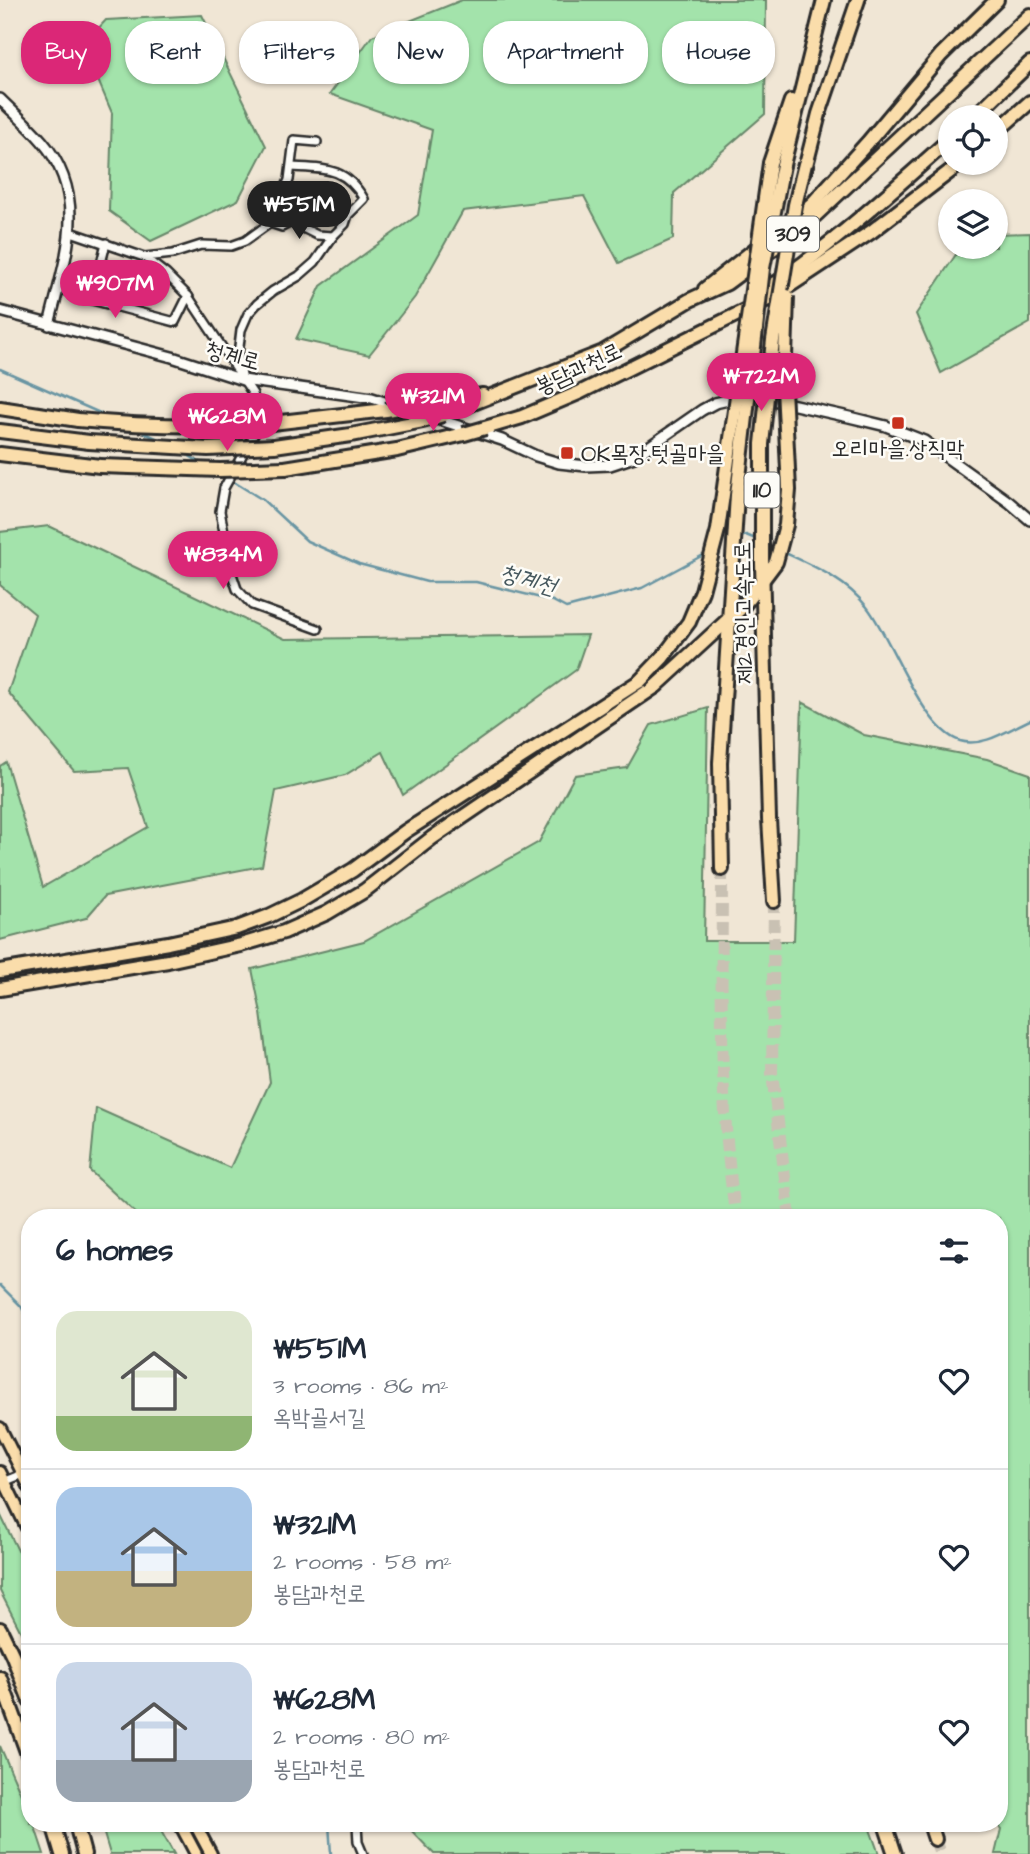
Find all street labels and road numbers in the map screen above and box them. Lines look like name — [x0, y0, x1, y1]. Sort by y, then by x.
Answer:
road number: 309 — [767, 216, 819, 252]
street label: 청계로 — [202, 333, 264, 379]
street label: 봉담과천로 — [530, 335, 627, 403]
road number: 110 — [744, 472, 780, 508]
street label: 제2경인고속도로 — [727, 541, 761, 685]

